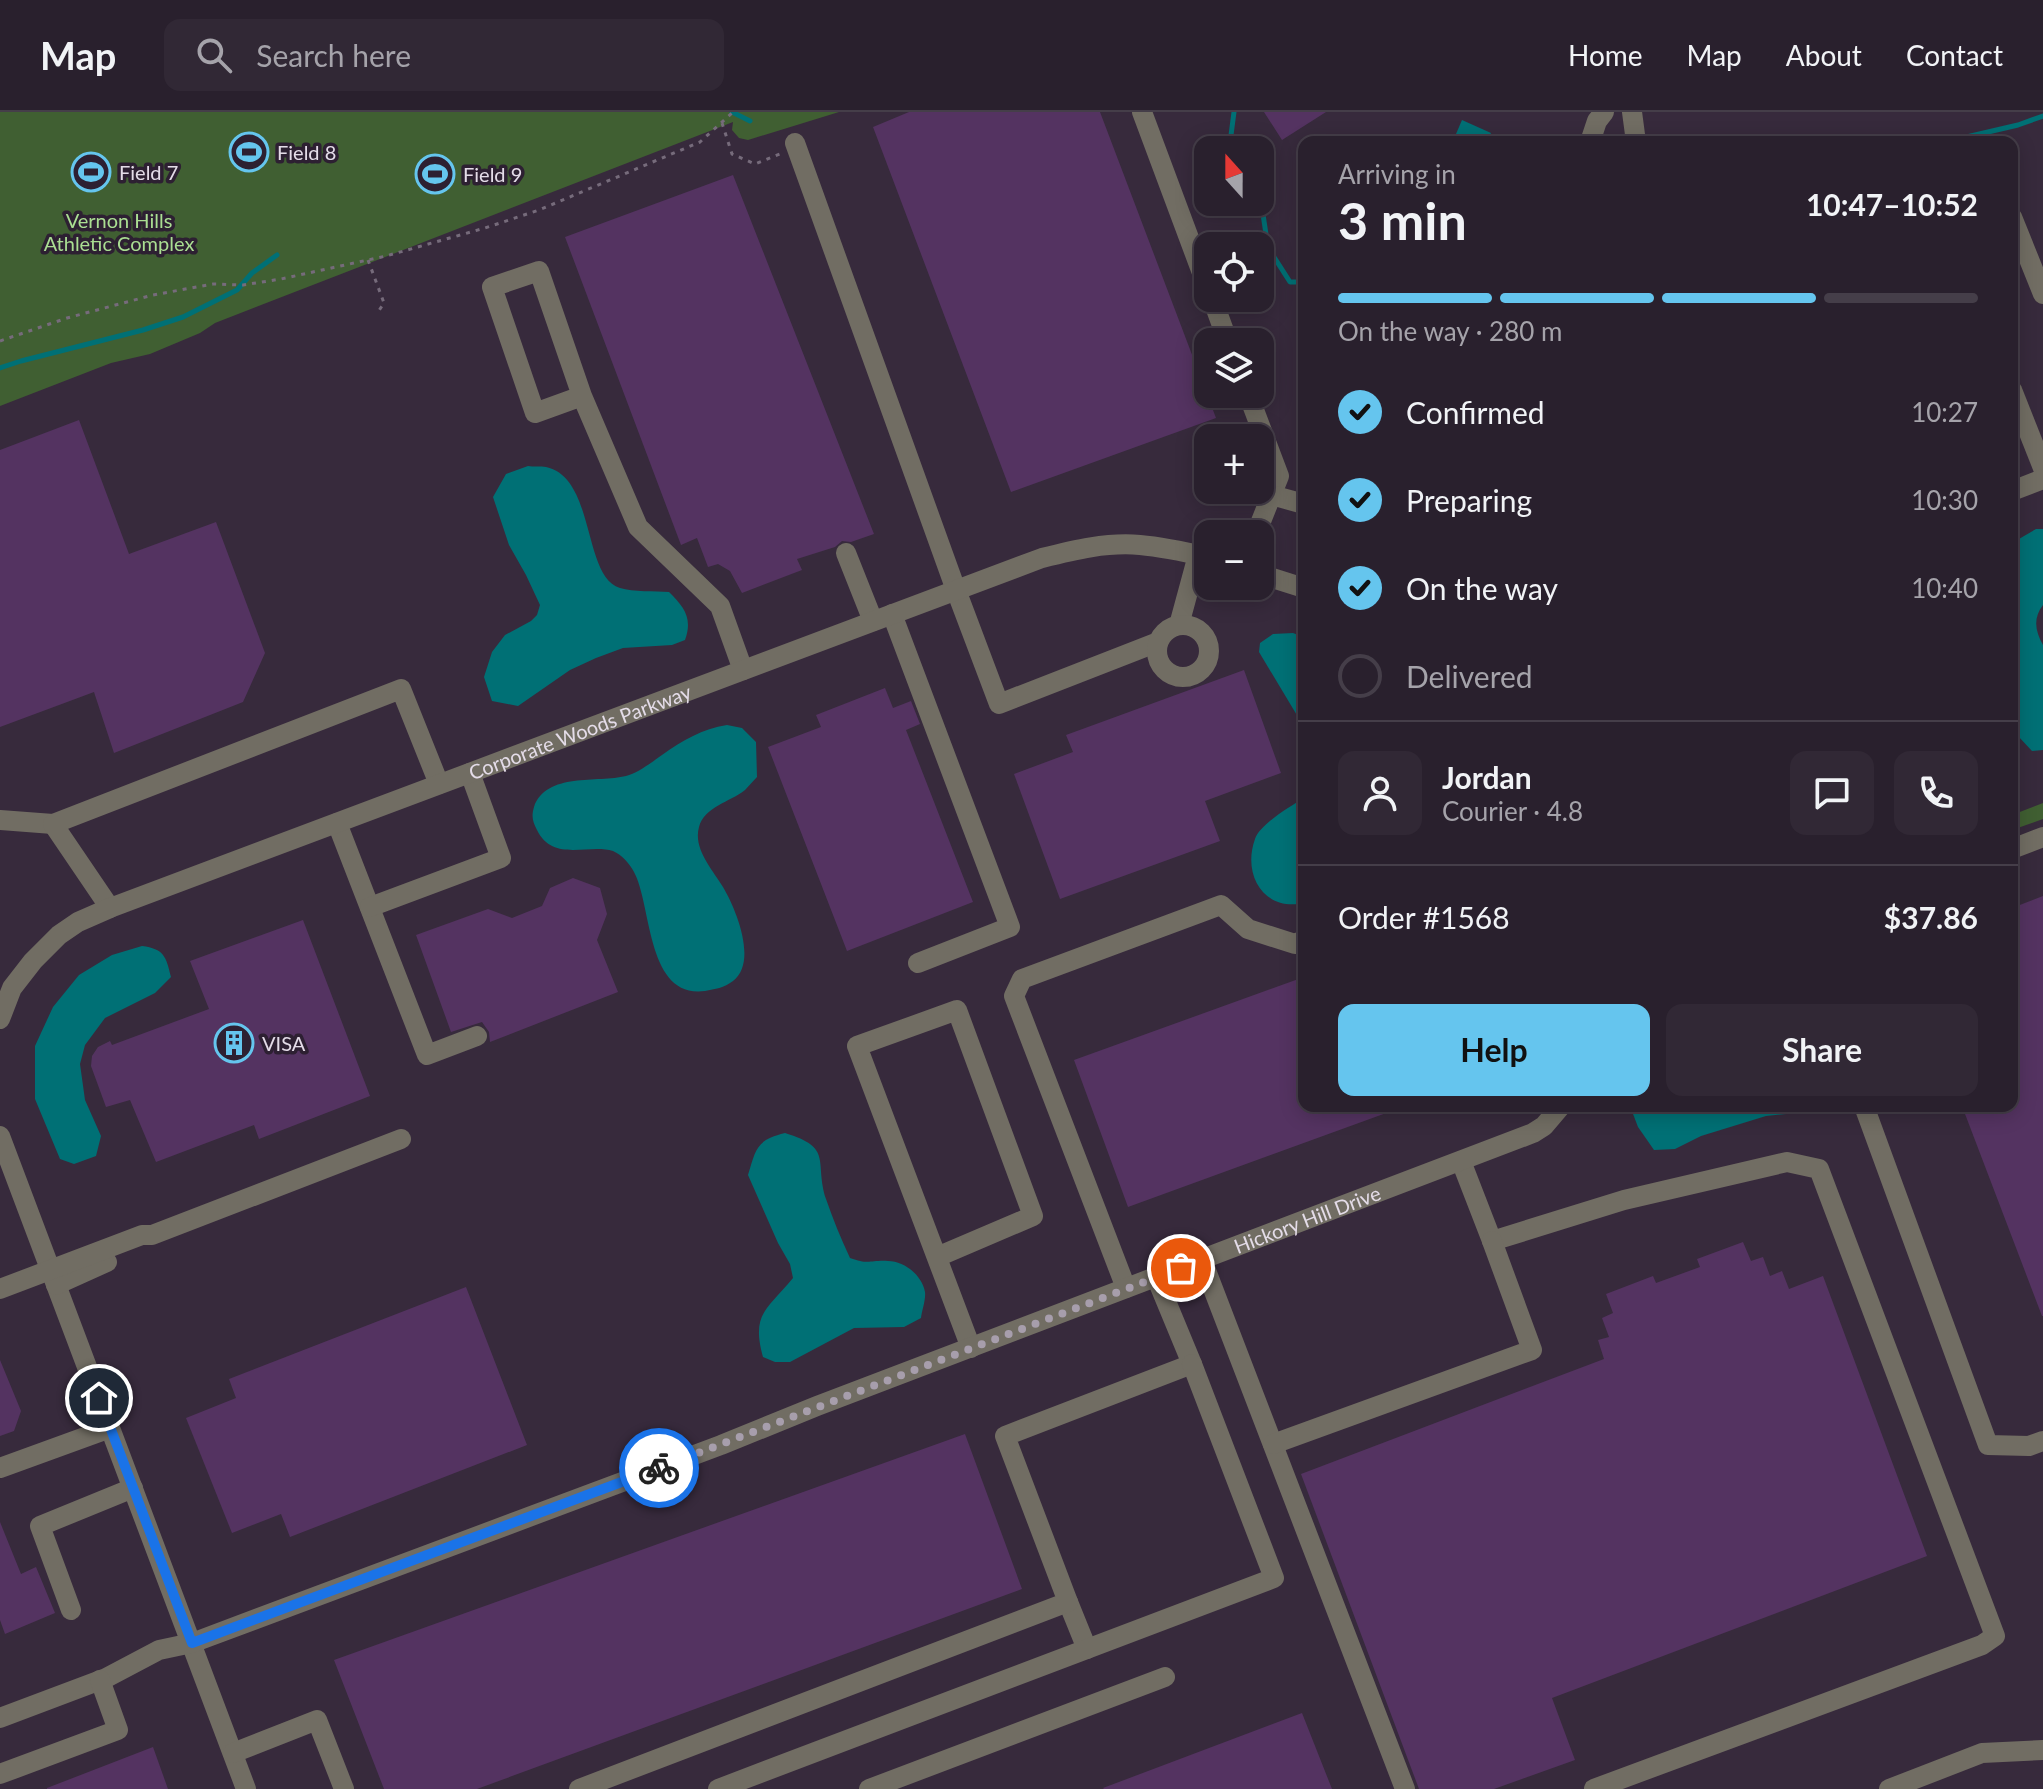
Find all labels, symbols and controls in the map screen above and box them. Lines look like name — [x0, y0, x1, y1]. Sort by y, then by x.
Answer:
search box — [164, 19, 724, 91]
text: Map — [40, 32, 116, 78]
icon: search — [192, 33, 236, 77]
text: Search here — [256, 37, 411, 73]
text: Home — [1568, 38, 1643, 72]
text: Map — [1687, 38, 1742, 72]
text: About — [1786, 38, 1862, 72]
text: Contact — [1906, 38, 2003, 72]
sports icon: Field 8 — [228, 131, 270, 173]
north arrow — [1194, 136, 1274, 216]
map controls — [1194, 136, 1274, 600]
place label: Field 8 — [277, 140, 336, 164]
sports icon: Field 7 — [70, 151, 112, 193]
sports icon: Field 9 — [414, 153, 456, 195]
text: Arriving in — [1338, 158, 1456, 190]
place label: Field 7 — [119, 160, 178, 184]
place label: Field 9 — [463, 162, 522, 186]
text: 10:47–10:52 — [1806, 186, 1978, 222]
text: 3 min — [1338, 189, 1467, 251]
park label: Vernon Hills Athletic Complex — [44, 208, 194, 255]
button: locate — [1194, 232, 1274, 312]
text: On the way · 280 m — [1338, 315, 1562, 347]
button: layers — [1194, 328, 1274, 408]
icon: check — [1338, 390, 1382, 434]
text: Confirmed — [1406, 394, 1545, 430]
text: 10:27 — [1911, 396, 1978, 428]
button: + — [1194, 424, 1274, 504]
icon: check — [1338, 478, 1382, 522]
text: Preparing — [1406, 482, 1532, 518]
text: 10:30 — [1911, 484, 1978, 516]
button: − — [1194, 520, 1274, 600]
icon: check — [1338, 566, 1382, 610]
text: On the way — [1406, 570, 1558, 606]
text: 10:40 — [1911, 572, 1978, 604]
text: Delivered — [1406, 658, 1533, 694]
street label: Corporate Woods Parkway — [465, 679, 695, 784]
button: person — [1338, 751, 1422, 835]
button: chat — [1790, 751, 1874, 835]
button: phone — [1894, 751, 1978, 835]
text: Jordan — [1442, 759, 1532, 795]
text: Courier · 4.8 — [1442, 795, 1583, 827]
text: Order #1568 — [1338, 899, 1510, 935]
text: $37.86 — [1884, 899, 1978, 935]
button: Help — [1338, 1004, 1650, 1096]
button: Share — [1666, 1004, 1978, 1096]
building icon: VISA — [213, 1022, 255, 1064]
place label: VISA — [262, 1031, 306, 1055]
street label: Hickory Hill Drive — [1231, 1180, 1384, 1258]
pin — [1147, 1234, 1215, 1302]
icon: bag — [1159, 1246, 1203, 1290]
pin — [65, 1364, 133, 1432]
icon: home — [77, 1376, 121, 1420]
courier — [619, 1428, 699, 1508]
icon: bike — [637, 1446, 681, 1490]

